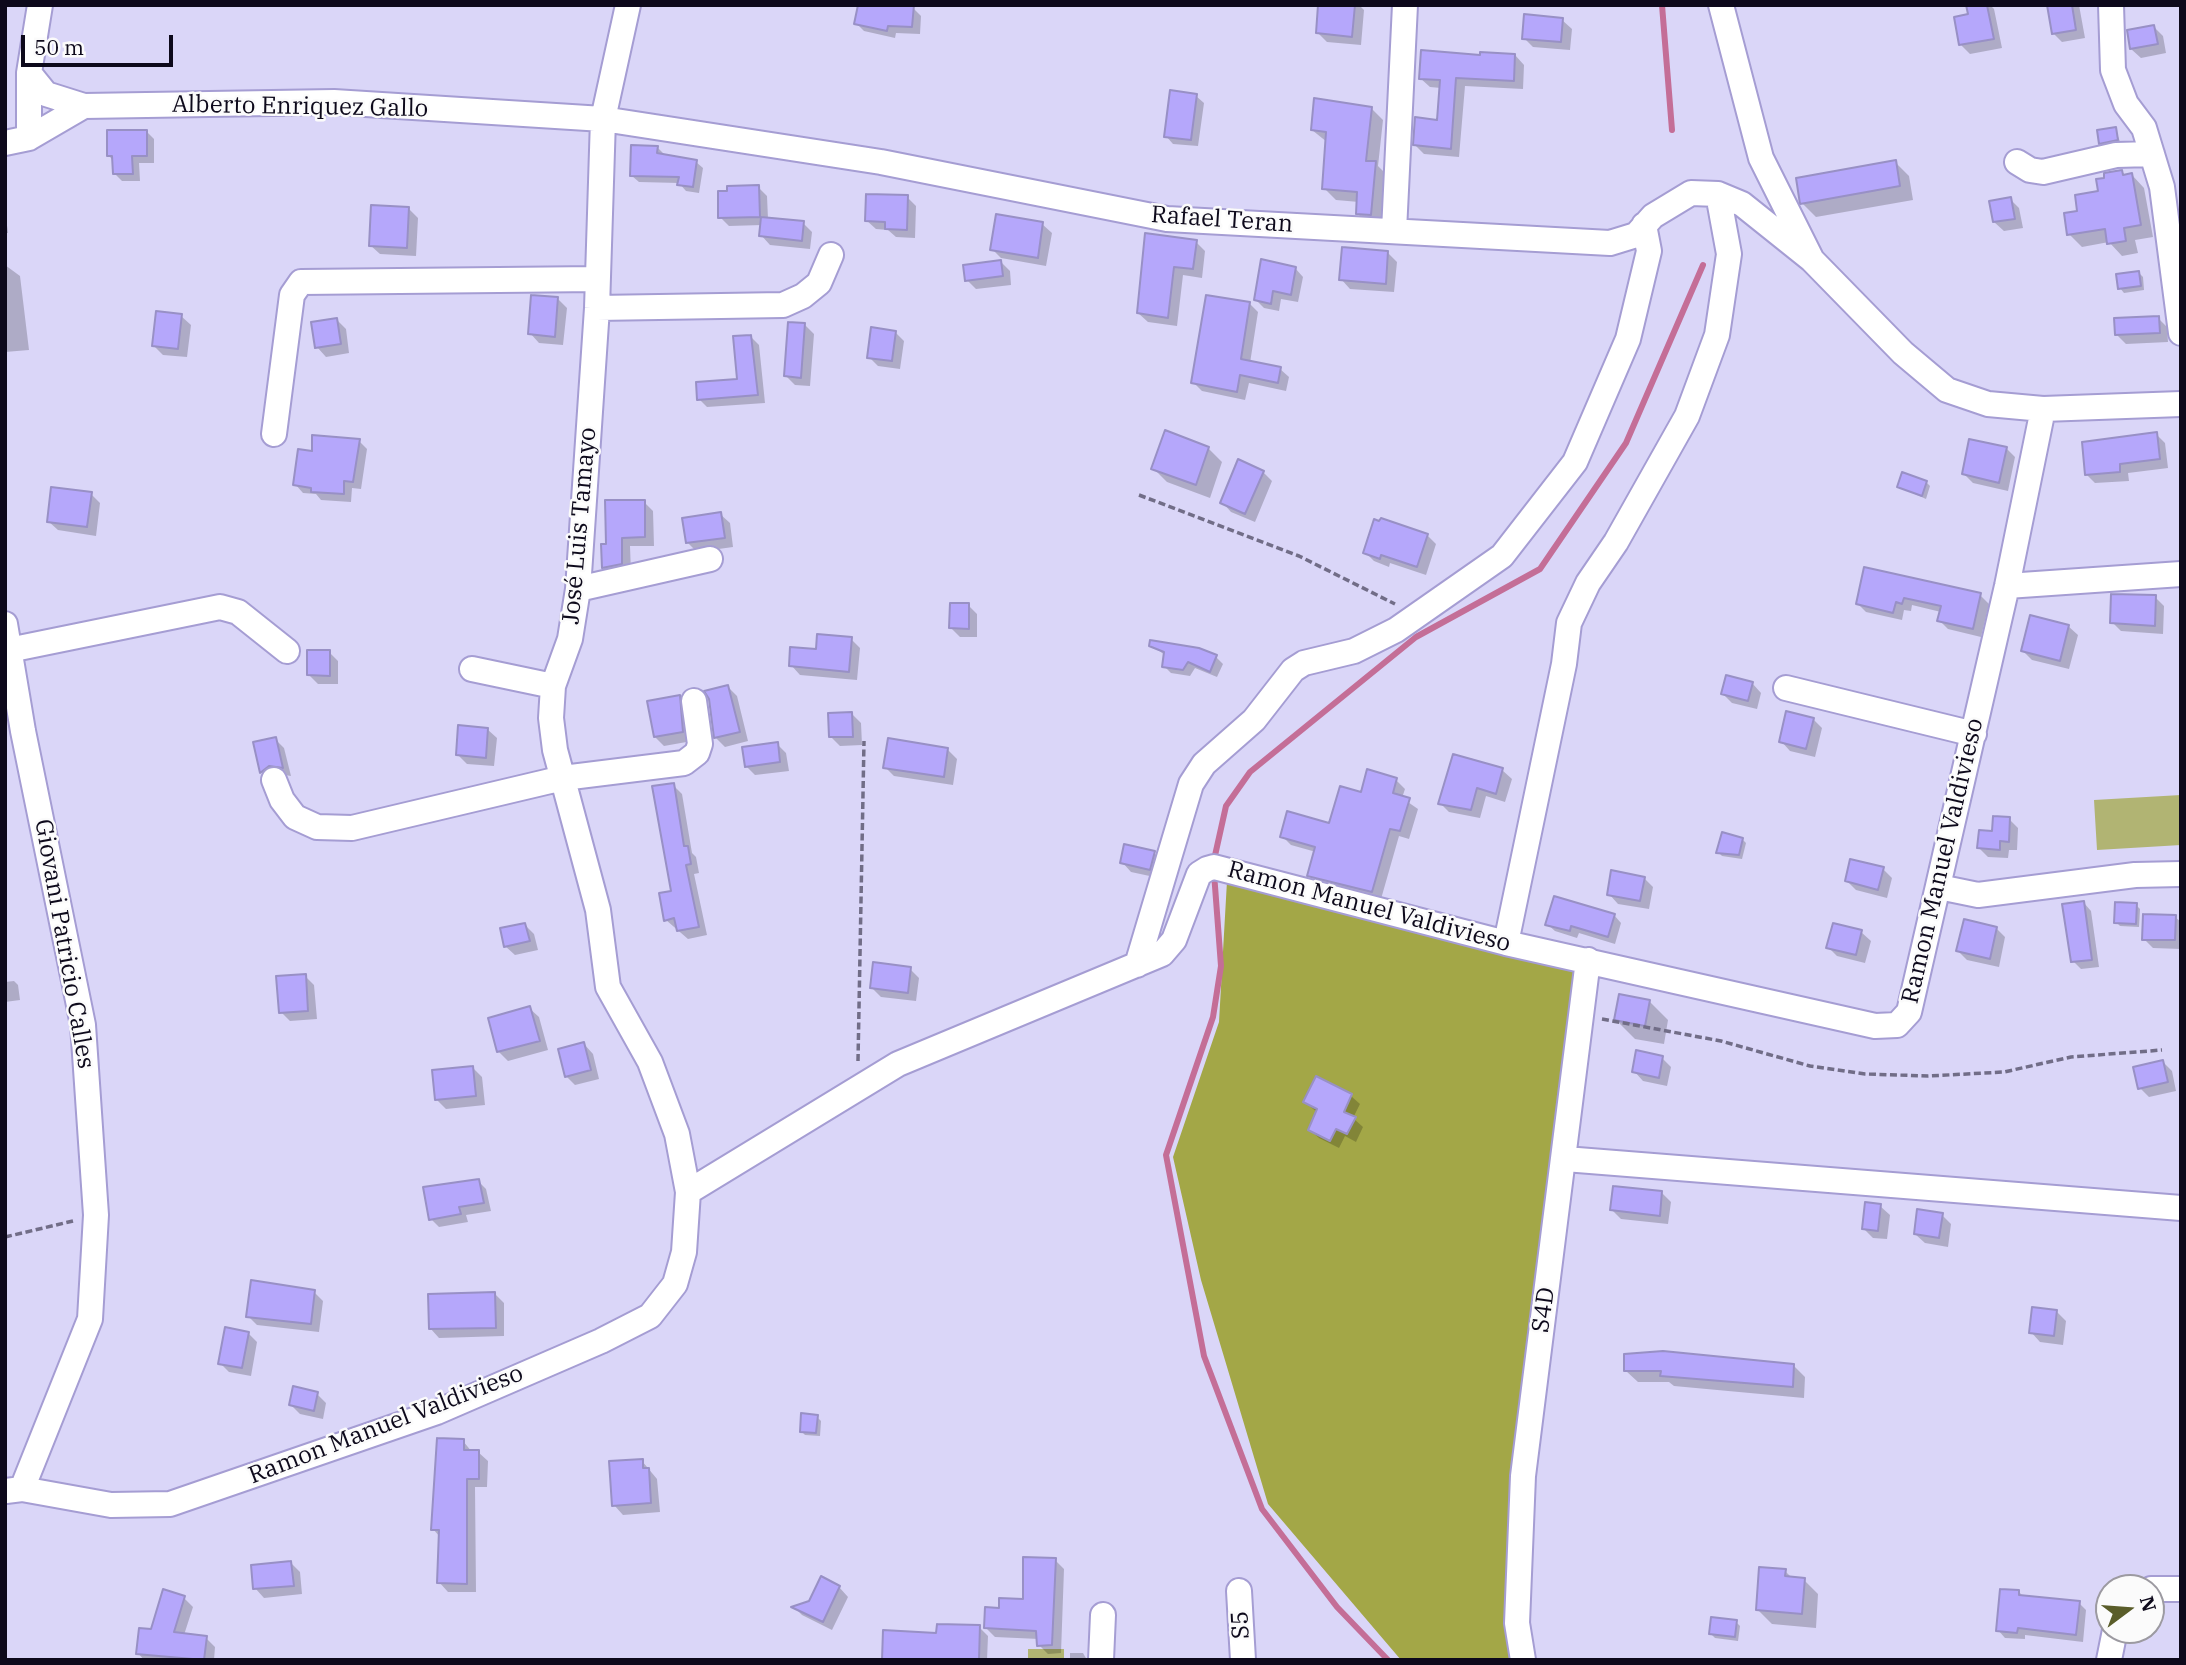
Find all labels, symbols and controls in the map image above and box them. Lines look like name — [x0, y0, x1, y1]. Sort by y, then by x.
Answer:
scale bar — [24, 21, 177, 65]
text: 50 m — [34, 33, 84, 61]
street label: Alberto Enriquez Gallo — [172, 90, 428, 124]
street label: Rafael Teran — [1150, 201, 1294, 239]
street label: José Luis Tamayo — [557, 426, 603, 626]
street label: Ramon Manuel Valdivieso — [1896, 716, 1990, 1006]
street label: Giovani Patricio Calles — [28, 817, 100, 1071]
street label: Ramon Manuel Valdivieso — [1224, 855, 1514, 959]
street label: S4D — [1527, 1285, 1561, 1335]
street label: Ramon Manuel Valdivieso — [245, 1359, 527, 1491]
north arrow — [2095, 1574, 2165, 1644]
text: N — [2135, 1593, 2162, 1614]
street label: S5 — [1226, 1610, 1256, 1640]

